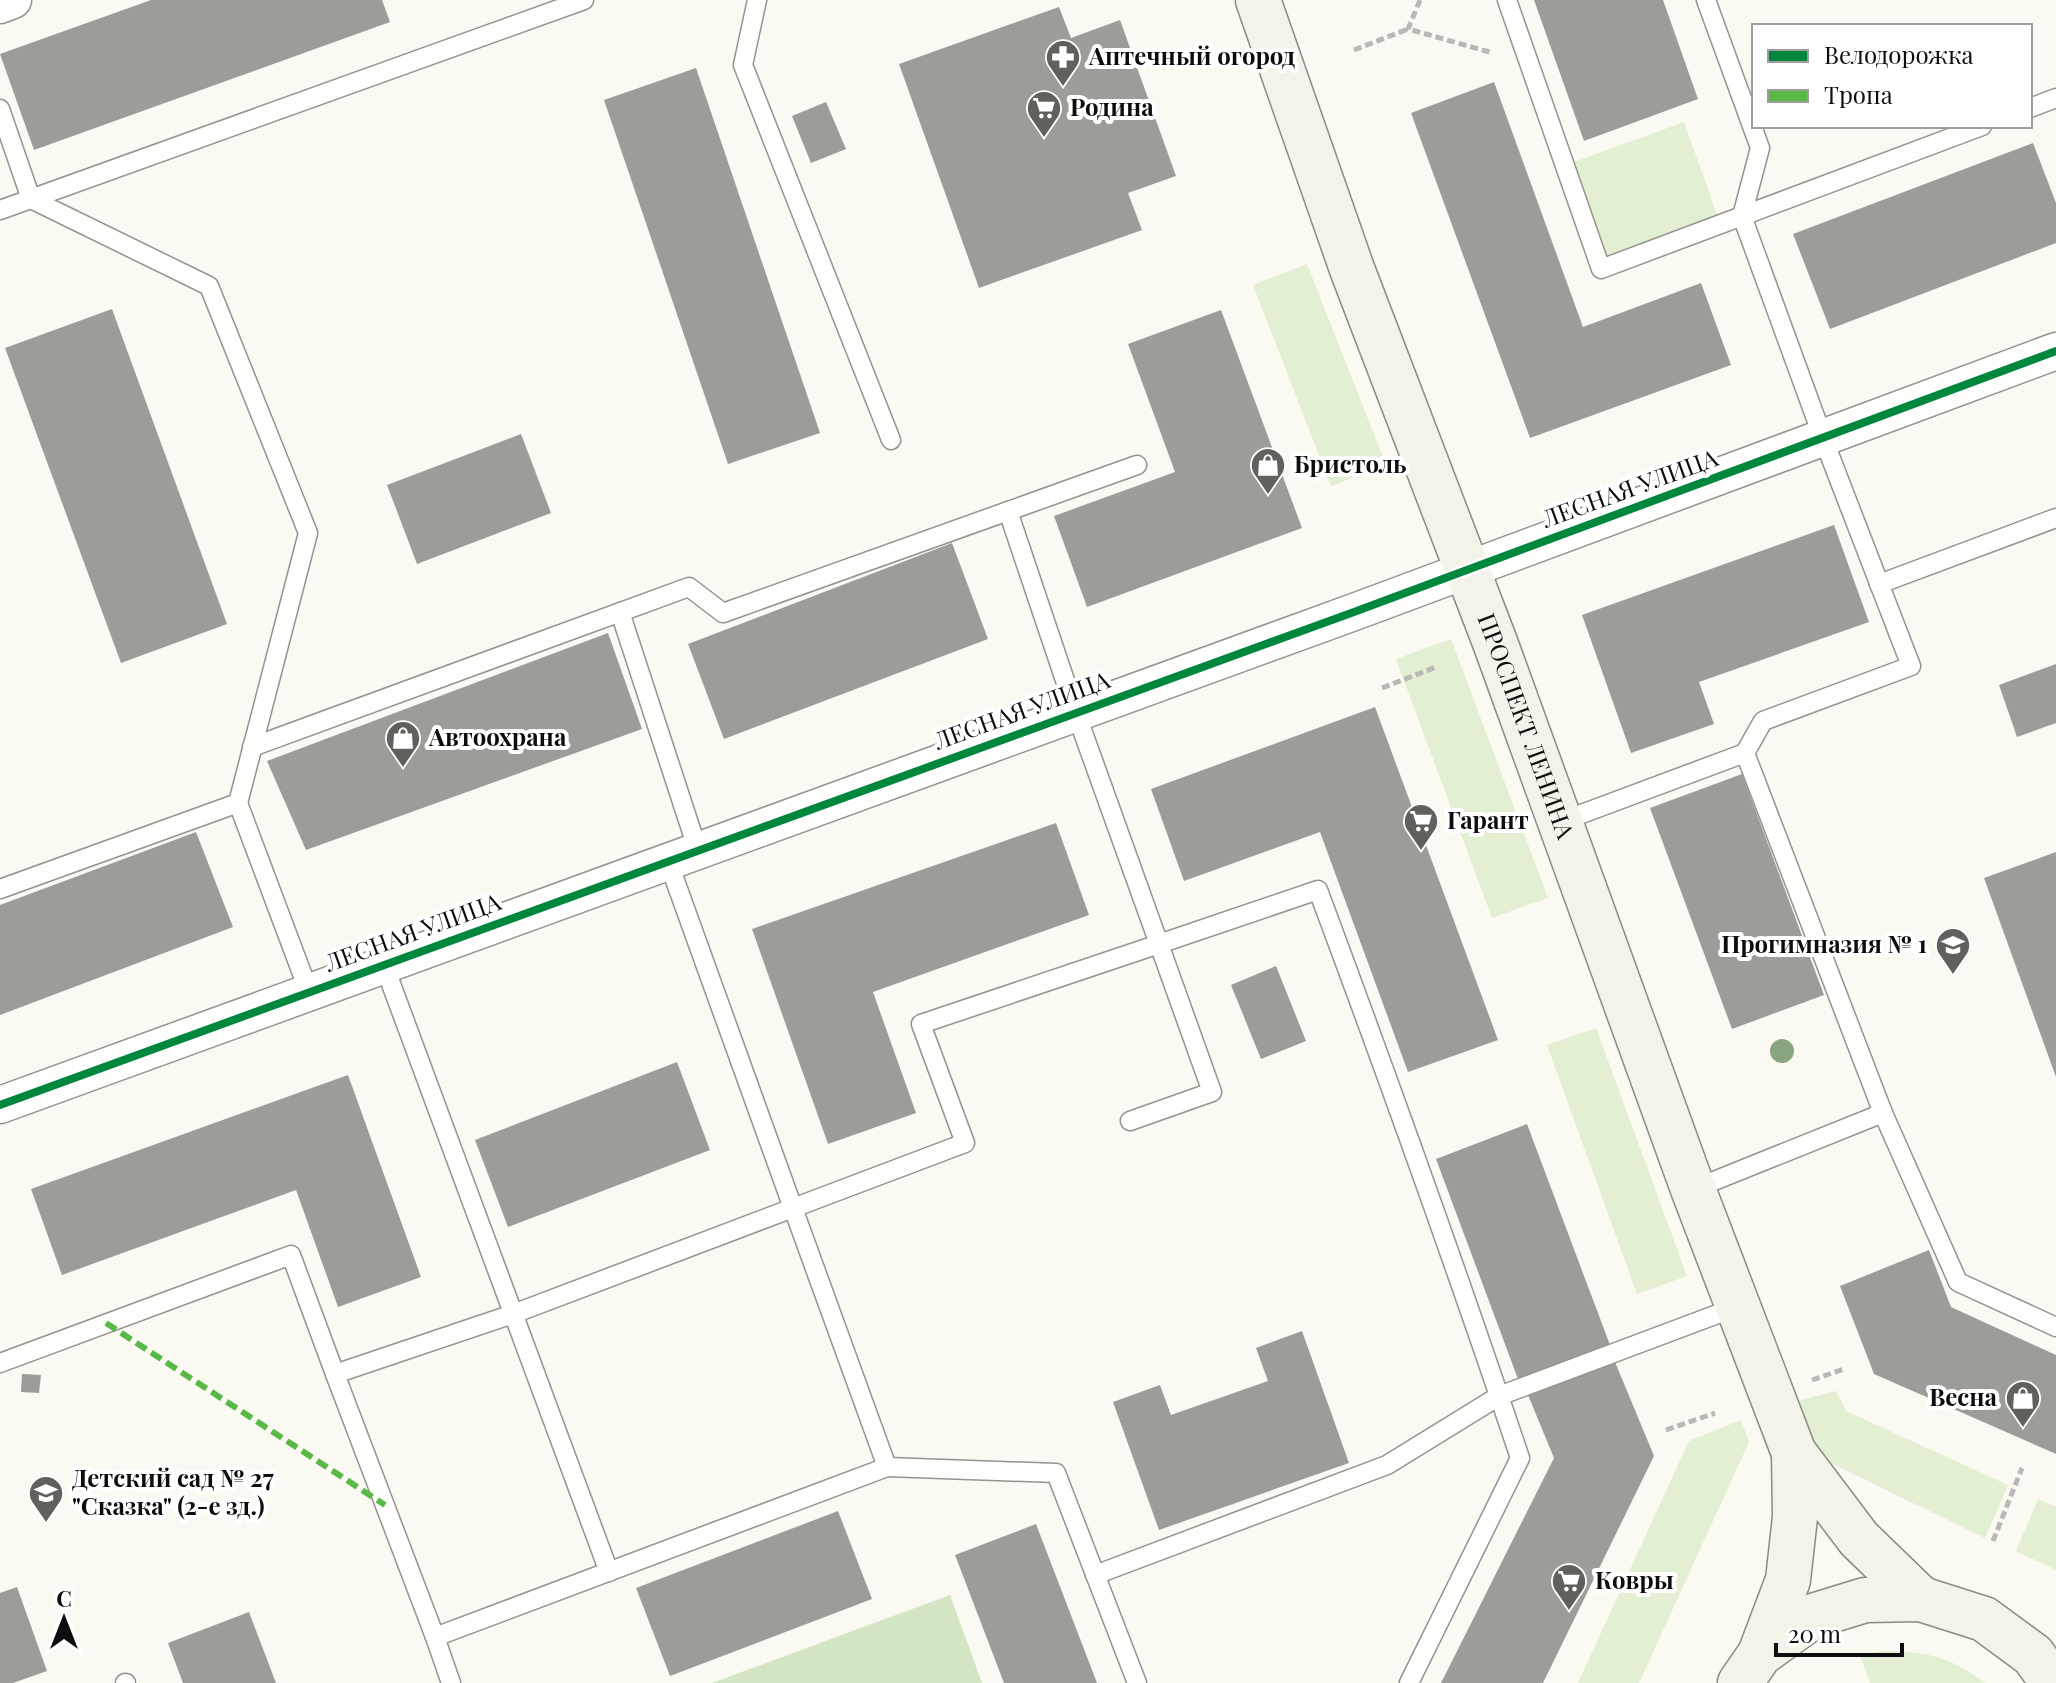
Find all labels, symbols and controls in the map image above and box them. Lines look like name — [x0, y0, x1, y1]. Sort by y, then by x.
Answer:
legend — [1752, 24, 2032, 128]
pharmacy icon: Аптечный огород — [1044, 38, 1082, 88]
text: Велодорожка — [1824, 38, 1974, 70]
place label: Аптечный огород — [1088, 39, 1295, 71]
text: Тропа — [1824, 78, 1893, 110]
supermarket icon: Родина — [1025, 89, 1063, 139]
place label: Родина — [1070, 90, 1154, 122]
street label: ЛЕСНАЯ УЛИЦА — [1536, 440, 1723, 534]
shop icon: Бристоль — [1249, 446, 1287, 496]
place label: Бристоль — [1294, 447, 1406, 479]
street label: ПРОСПЕКТ ЛЕНИНА — [1471, 608, 1583, 844]
street label: ЛЕСНАЯ УЛИЦА — [928, 662, 1115, 756]
shop icon: Автоохрана — [384, 719, 422, 769]
place label: Автоохрана — [428, 720, 567, 752]
supermarket icon: Гарант — [1402, 802, 1440, 852]
place label: Гарант — [1447, 803, 1529, 835]
street label: ЛЕСНАЯ УЛИЦА — [319, 884, 506, 978]
school or university icon: Прогимназия № 1 — [1934, 926, 1972, 976]
place label: Прогимназия № 1 — [1721, 927, 1927, 959]
shop icon: Весна — [2004, 1379, 2042, 1429]
place label: Весна — [1929, 1380, 1998, 1412]
place label: Детский сад № 27 "Сказка" (2-е зд.) — [72, 1461, 274, 1521]
school or university icon: Детский сад № 27 "Сказка" (2-е зд.) — [27, 1474, 65, 1524]
supermarket icon: Ковры — [1550, 1562, 1588, 1612]
place label: Ковры — [1595, 1563, 1674, 1595]
north arrow — [24, 1579, 104, 1659]
text: С — [56, 1583, 72, 1613]
scale bar — [1776, 1607, 1902, 1657]
text: 20 m — [1788, 1617, 1841, 1649]

